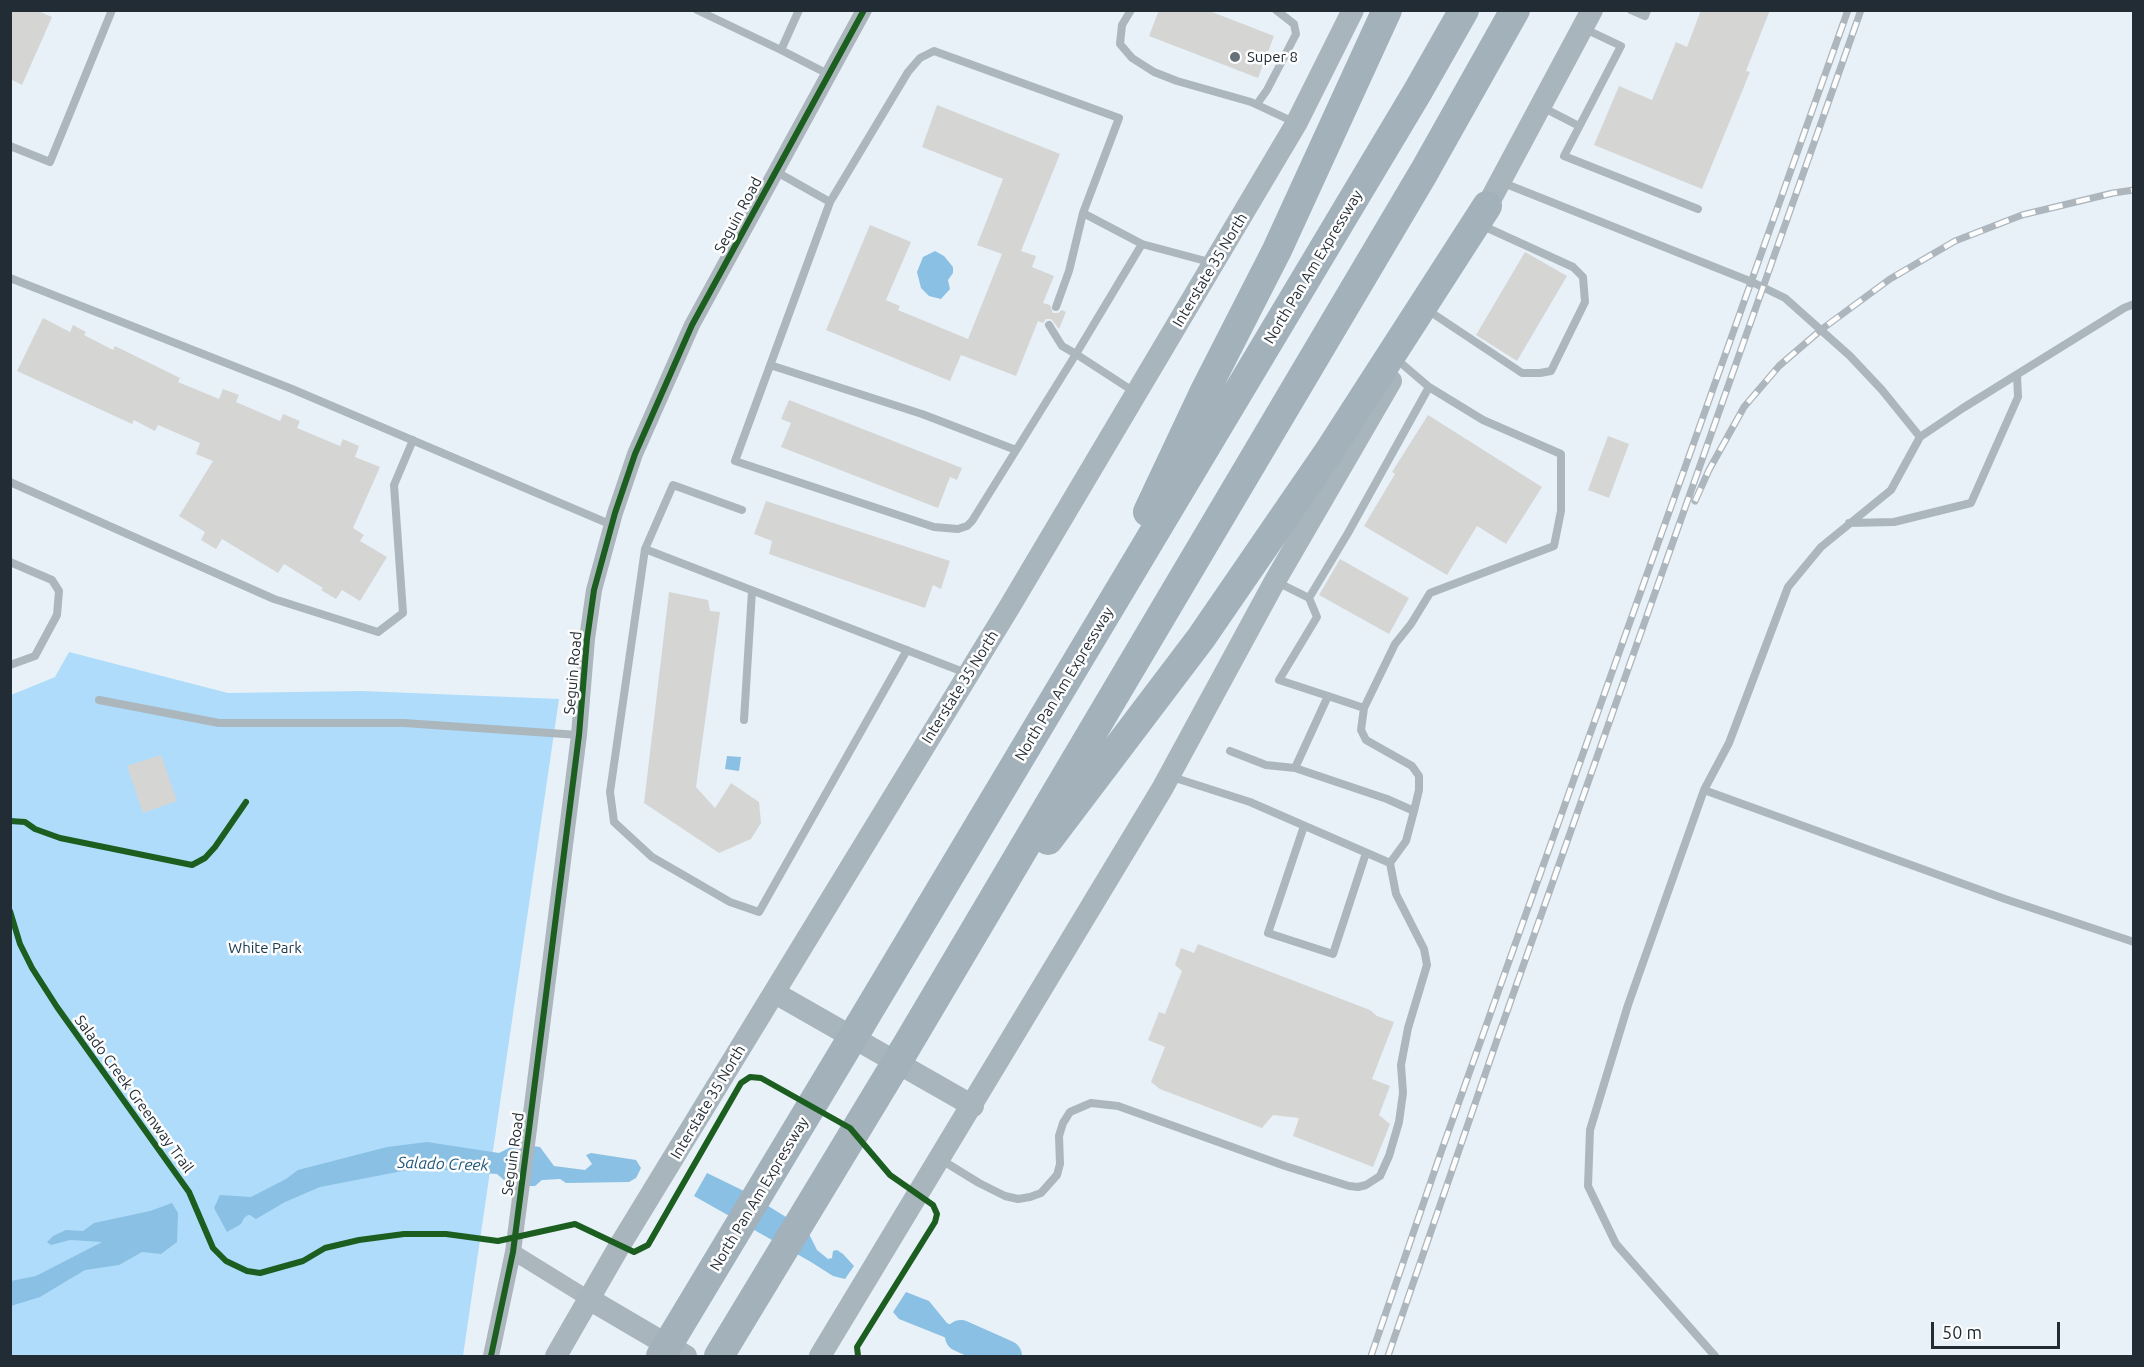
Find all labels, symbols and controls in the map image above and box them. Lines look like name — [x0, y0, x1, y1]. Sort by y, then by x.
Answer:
place label: Super 8 — [1247, 48, 1298, 66]
marker: Super 8 — [1228, 50, 1242, 64]
street label: Seguin Road — [710, 174, 766, 256]
street label: North Pan Am Expressway — [1260, 187, 1366, 347]
street label: Interstate 35 North — [1169, 210, 1251, 330]
street label: North Pan Am Expressway — [1011, 604, 1117, 764]
street label: Interstate 35 North — [918, 627, 1002, 747]
street label: Seguin Road — [560, 631, 586, 715]
park label: White Park — [228, 939, 302, 957]
street label: Salado Creek Greenway Trail — [71, 1012, 197, 1176]
street label: Interstate 35 North — [667, 1042, 749, 1162]
street label: Seguin Road — [498, 1111, 528, 1197]
street label: North Pan Am Expressway — [706, 1114, 812, 1274]
water label: Salado Creek — [397, 1153, 489, 1175]
scale bar — [1934, 1310, 2063, 1348]
text: 50 m — [1942, 1322, 1982, 1342]

